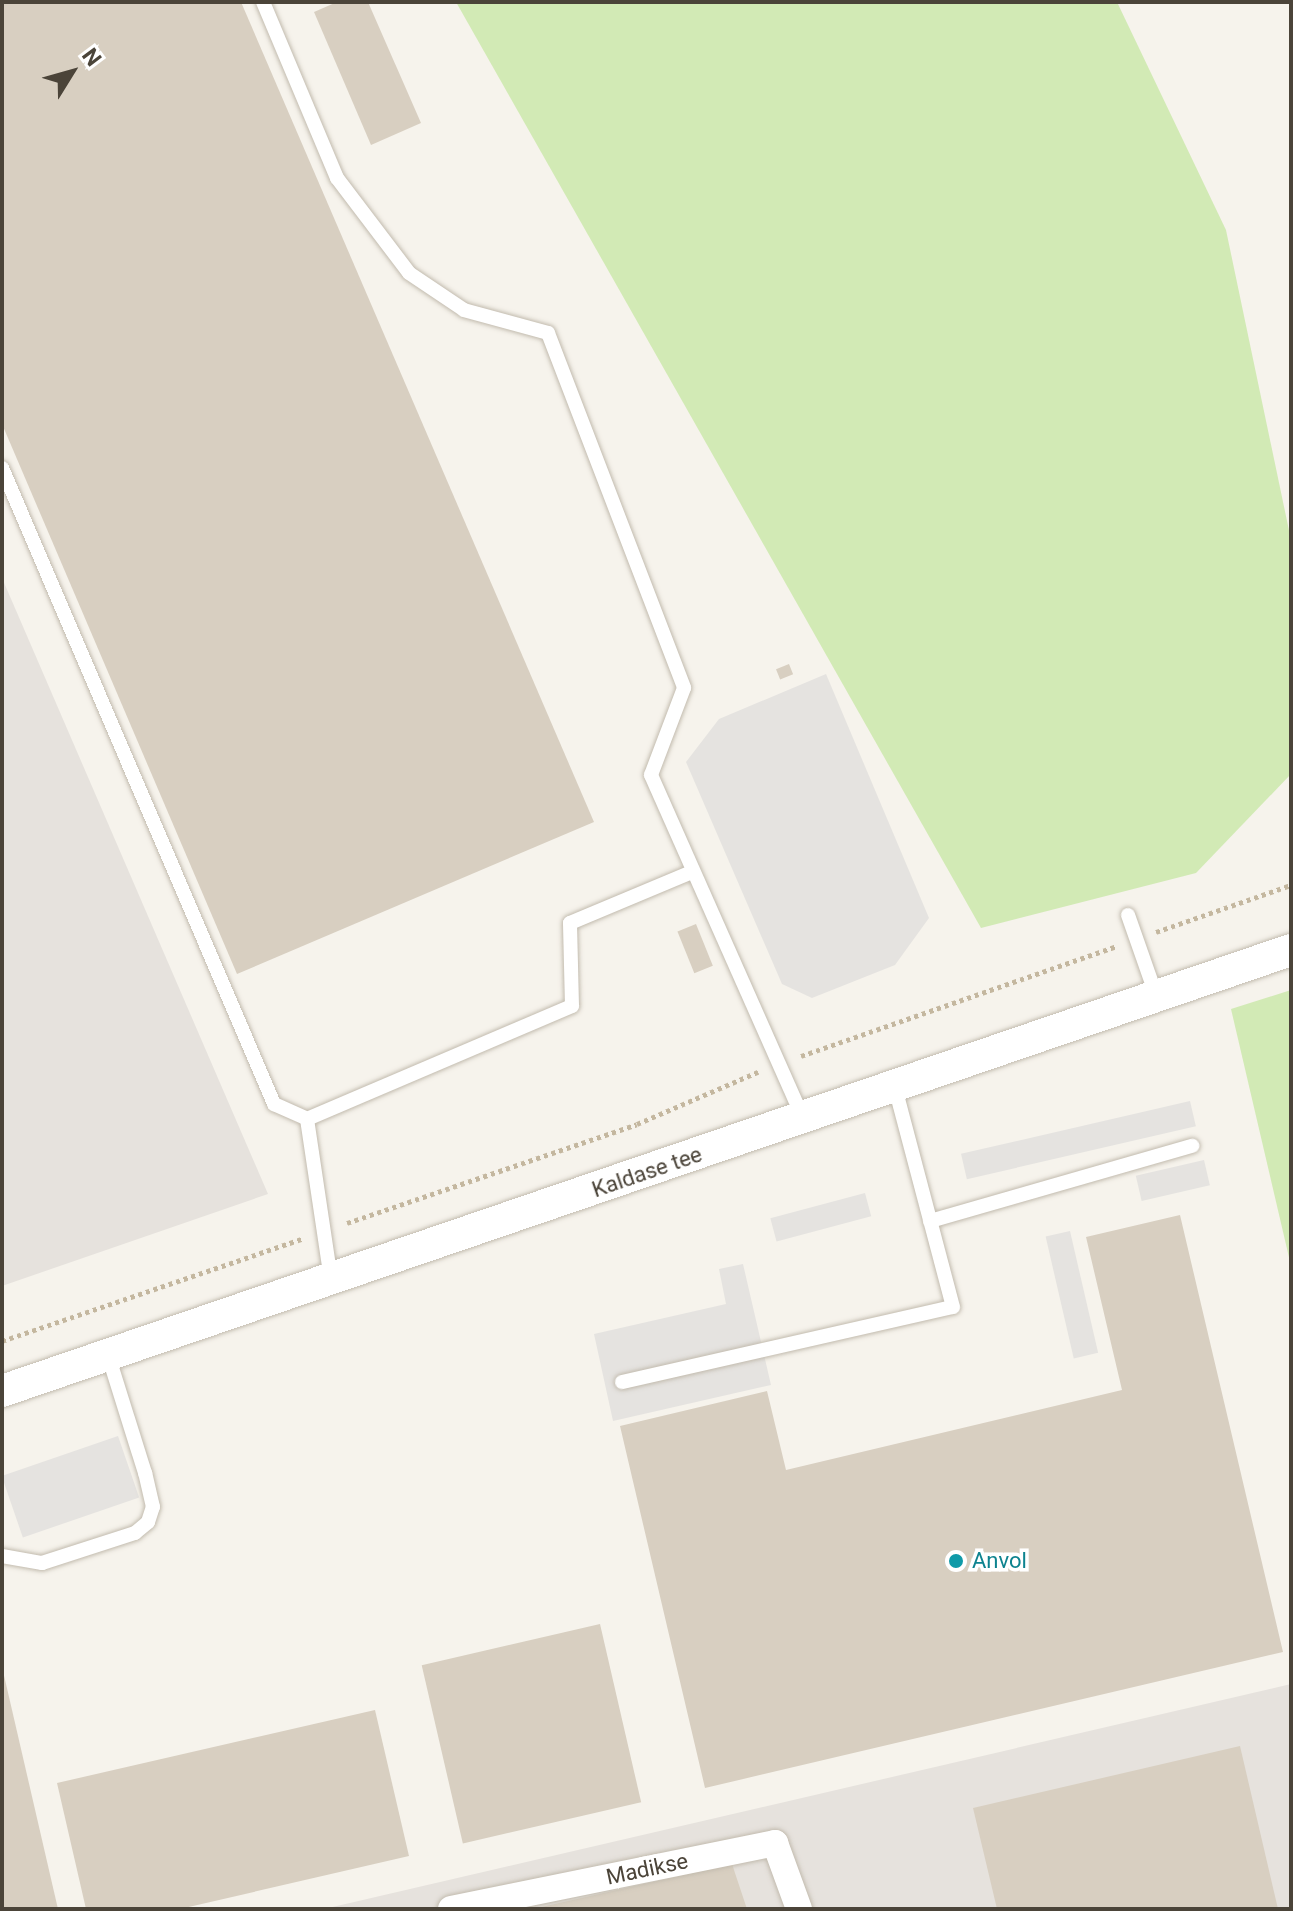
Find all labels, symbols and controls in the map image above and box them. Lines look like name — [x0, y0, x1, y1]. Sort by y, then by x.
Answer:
north arrow — [32, 32, 112, 112]
text: N — [77, 44, 106, 71]
street label: Kaldase tee — [589, 1141, 705, 1203]
place label: Anvol — [972, 1548, 1027, 1574]
marker: Anvol — [947, 1552, 965, 1570]
street label: Madikse — [604, 1847, 690, 1891]

